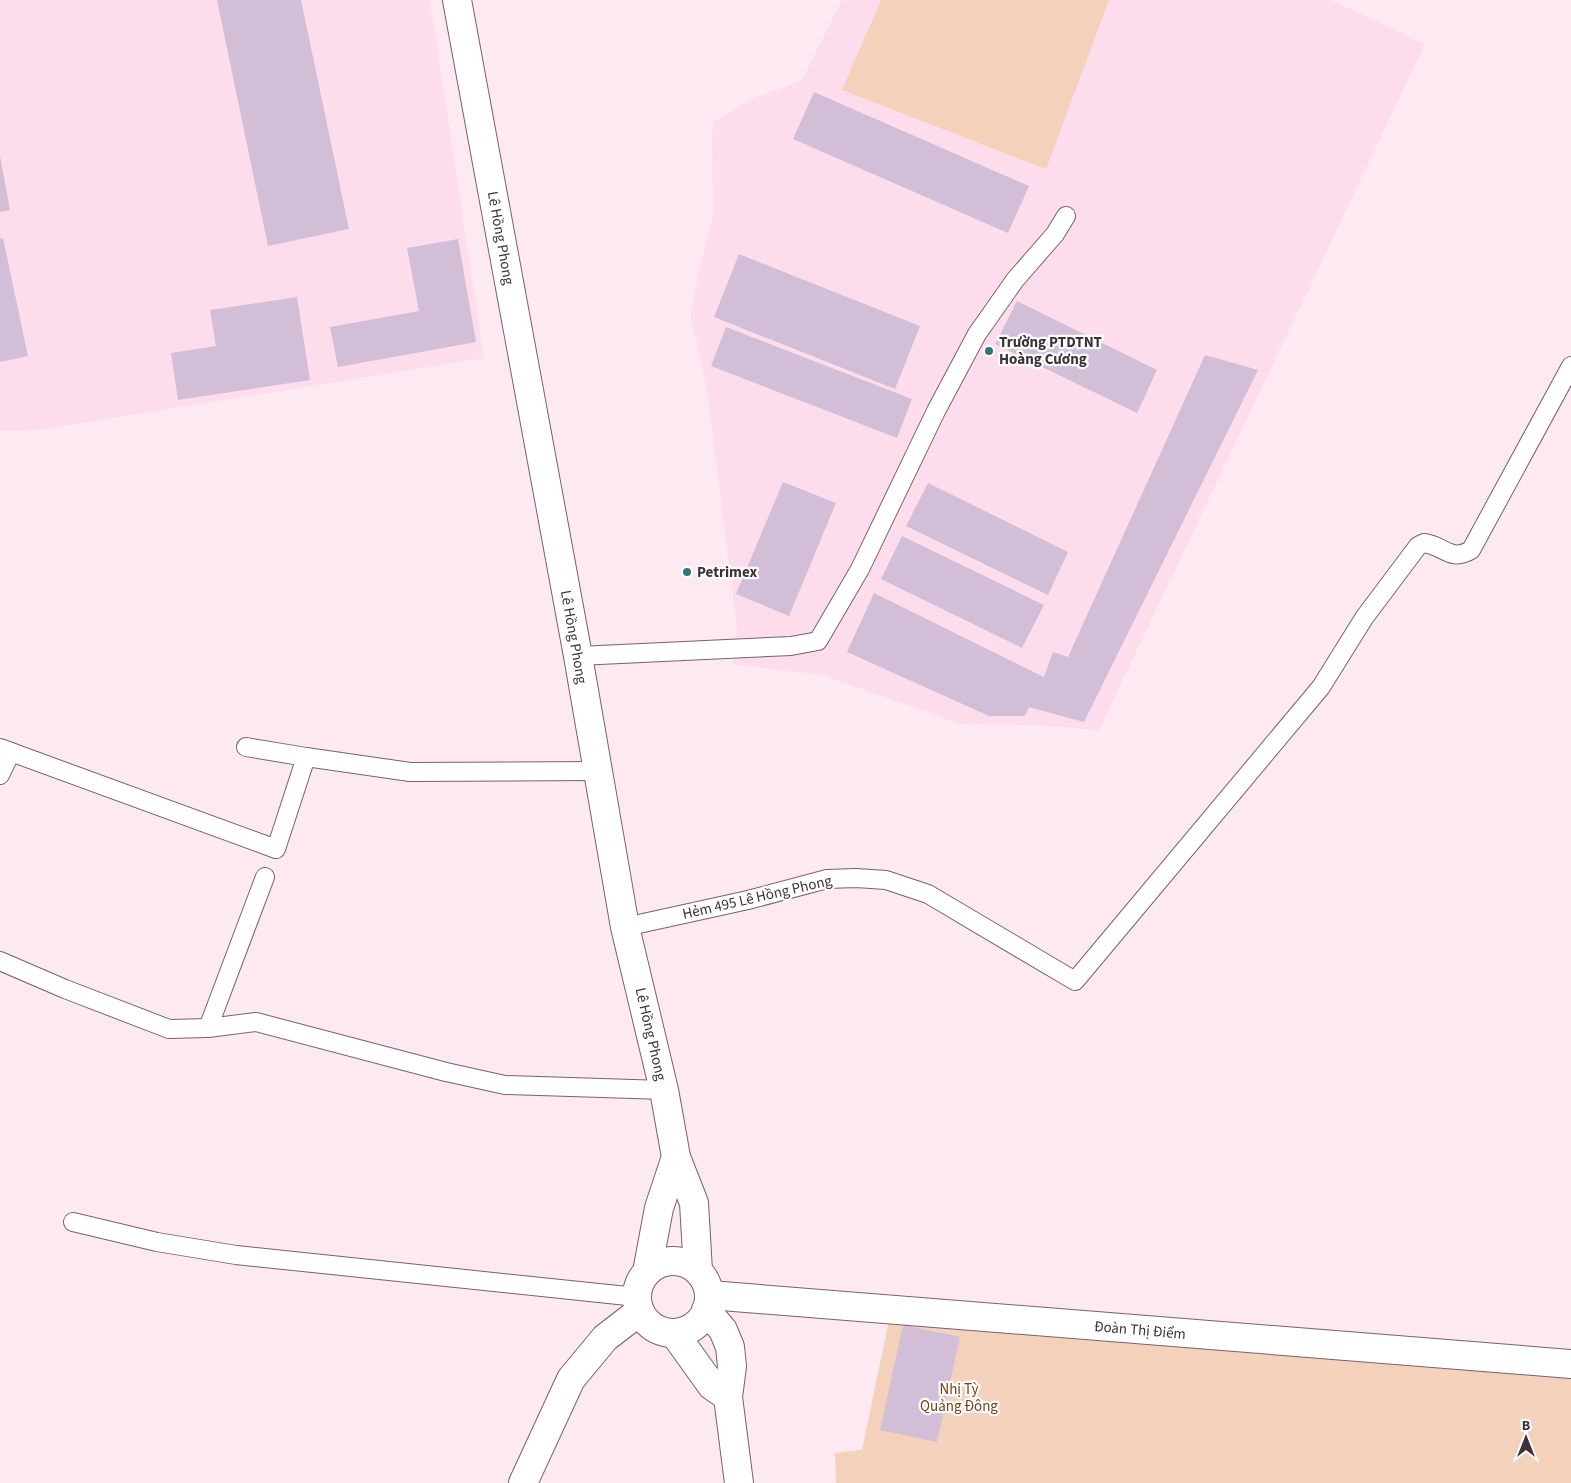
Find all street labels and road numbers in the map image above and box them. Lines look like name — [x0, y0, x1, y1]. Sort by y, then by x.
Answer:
street label: Lê Hồng Phong — [482, 190, 519, 287]
street label: Lê Hồng Phong — [555, 589, 592, 686]
street label: Hẻm 495 Lê Hồng Phong — [680, 870, 834, 925]
street label: Lê Hồng Phong — [630, 986, 672, 1083]
street label: Đoàn Thị Điểm — [1093, 1316, 1187, 1345]

